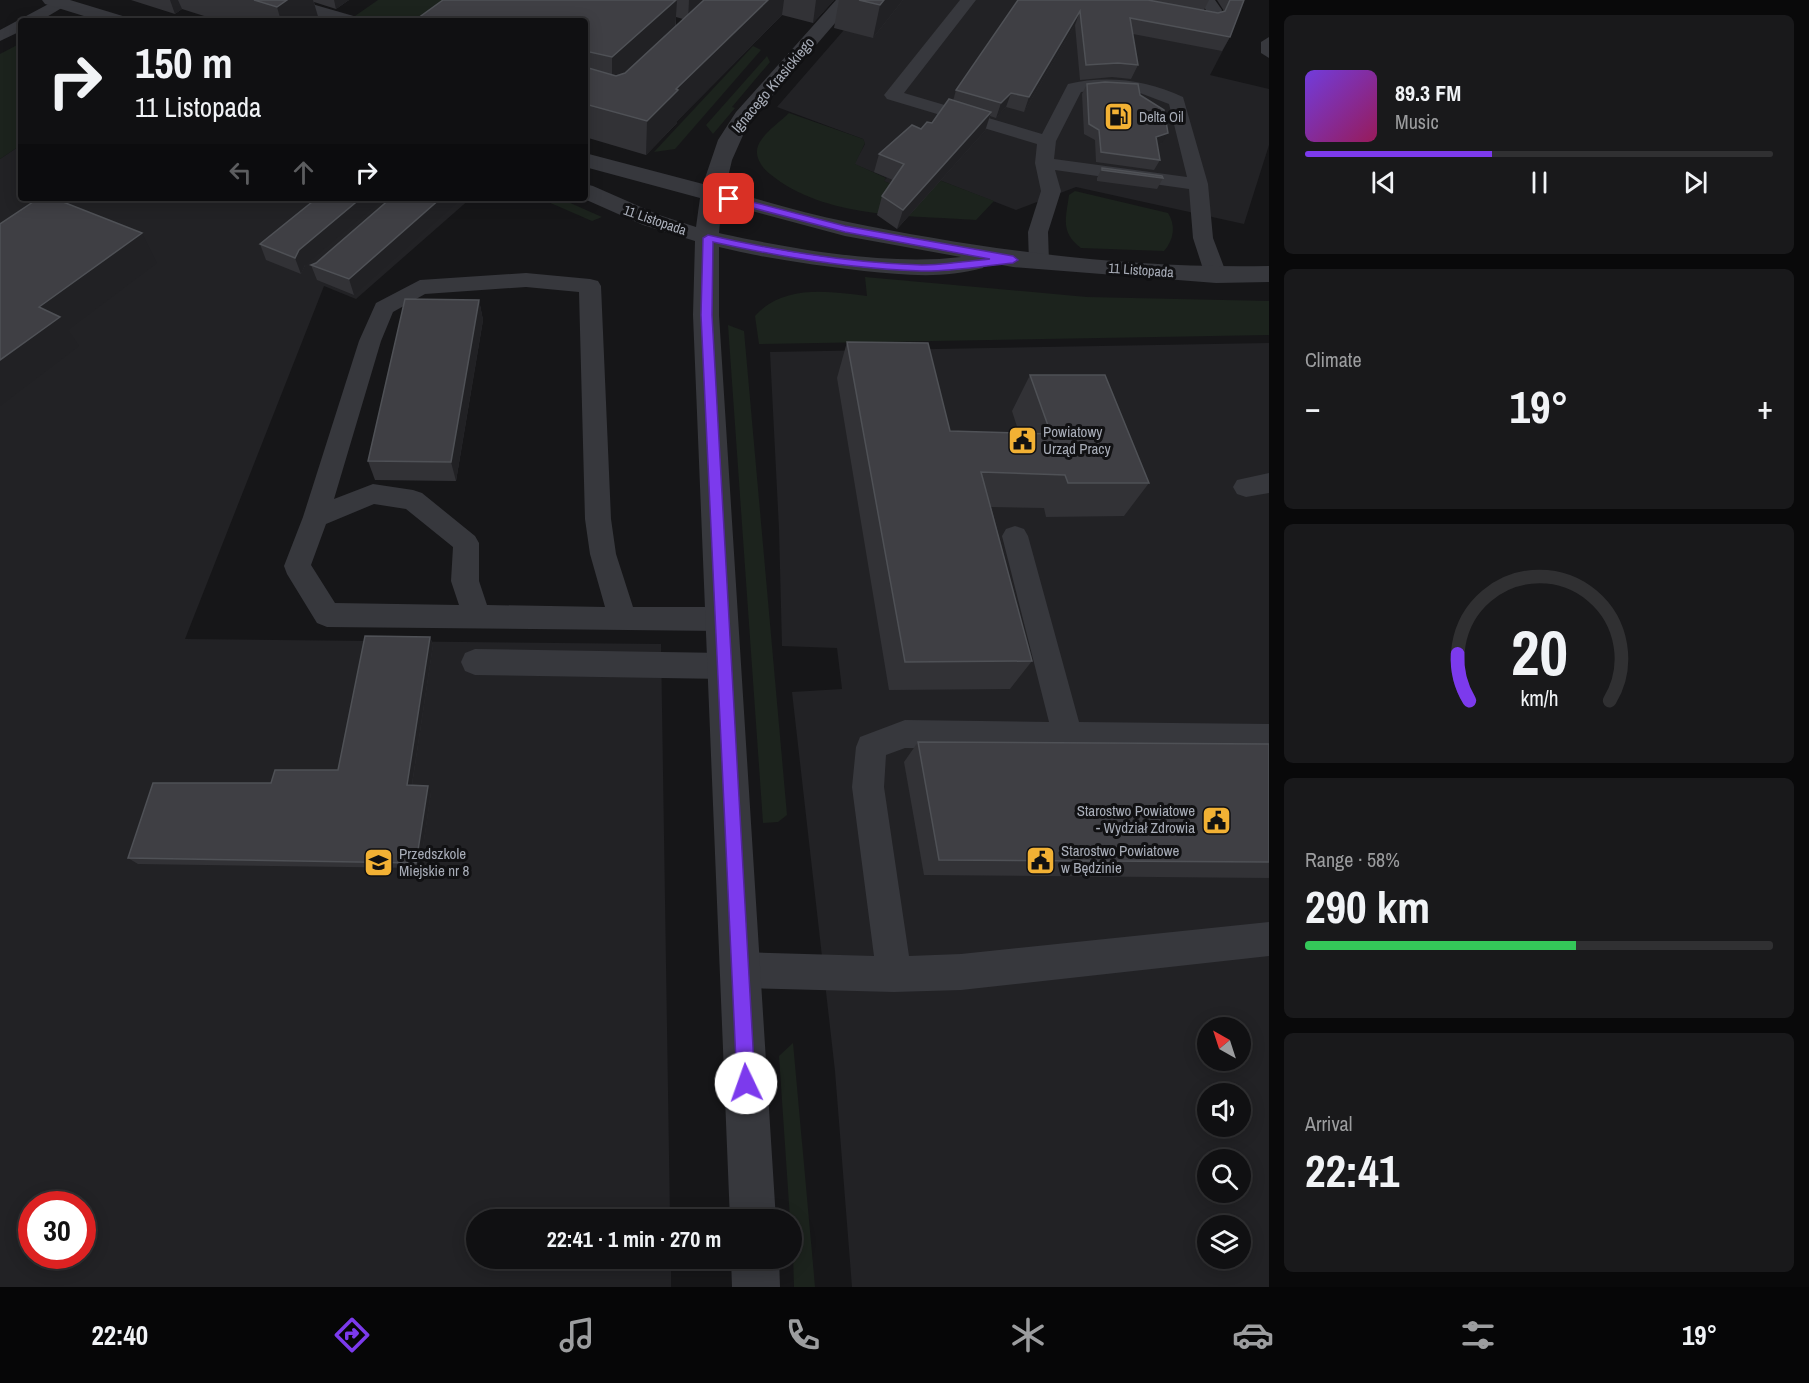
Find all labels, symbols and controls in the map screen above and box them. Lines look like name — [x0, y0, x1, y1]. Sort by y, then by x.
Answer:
street label: Ignacego Krasickiego — [726, 32, 819, 137]
text: 150 m — [135, 35, 233, 91]
icon: right — [36, 42, 114, 120]
text: 89.3 FM — [1395, 78, 1461, 108]
text: 11 Listopada — [135, 89, 261, 125]
fuel station icon: Delta Oil — [1102, 101, 1134, 133]
place label: Delta Oil — [1139, 108, 1184, 126]
text: Music — [1395, 108, 1439, 135]
icon: left — [224, 156, 257, 189]
icon: ahead — [287, 156, 320, 189]
icon: right — [350, 156, 383, 189]
icon: previous — [1367, 166, 1400, 199]
icon: pause — [1523, 166, 1556, 199]
icon: next — [1679, 166, 1712, 199]
pin — [703, 173, 754, 224]
icon: arrive — [712, 182, 745, 215]
street label: 11 Listopada — [621, 201, 689, 239]
street label: 11 Listopada — [1108, 259, 1175, 281]
text: Climate — [1305, 346, 1362, 373]
text: 19° — [1509, 376, 1569, 437]
text: − — [1305, 385, 1321, 429]
text: + — [1757, 385, 1773, 429]
place label: Powiatowy Urząd Pracy — [1043, 421, 1112, 459]
public building icon: Powiatowy Urząd Pracy — [1006, 425, 1038, 457]
text: 20 — [1511, 610, 1567, 694]
text: km/h — [1520, 684, 1558, 713]
place label: Starostwo Powiatowe - Wydział Zdrowia — [1077, 800, 1195, 838]
public building icon: Starostwo Powiatowe - Wydział Zdrowia — [1200, 804, 1232, 836]
place label: Starostwo Powiatowe w Będzinie — [1061, 840, 1179, 878]
place label: Przedszkole Miejskie nr 8 — [399, 843, 470, 881]
public building icon: Starostwo Powiatowe w Będzinie — [1024, 844, 1056, 876]
text: Range · 58% — [1305, 846, 1400, 873]
school or university icon: Przedszkole Miejskie nr 8 — [362, 847, 394, 879]
text: 290 km — [1305, 876, 1430, 937]
north arrow — [1197, 1017, 1251, 1071]
map controls — [1197, 1017, 1251, 1269]
position arrow — [714, 1051, 778, 1115]
button: sound — [1197, 1083, 1251, 1137]
text: Arrival — [1305, 1110, 1352, 1137]
text: 22:41 — [1305, 1140, 1399, 1201]
button: search — [1197, 1149, 1251, 1203]
speed limit sign: 30 — [18, 1191, 96, 1269]
button: layers — [1197, 1215, 1251, 1269]
text: 22:41 · 1 min · 270 m — [547, 1224, 721, 1254]
icon: directions — [331, 1314, 373, 1356]
icon: music — [556, 1314, 598, 1356]
icon: phone — [782, 1314, 824, 1356]
icon: climate — [1007, 1314, 1049, 1356]
icon: car — [1232, 1314, 1274, 1356]
icon: filters — [1457, 1314, 1499, 1356]
text: 22:40 — [92, 1317, 148, 1353]
text: 19° — [1682, 1317, 1717, 1353]

